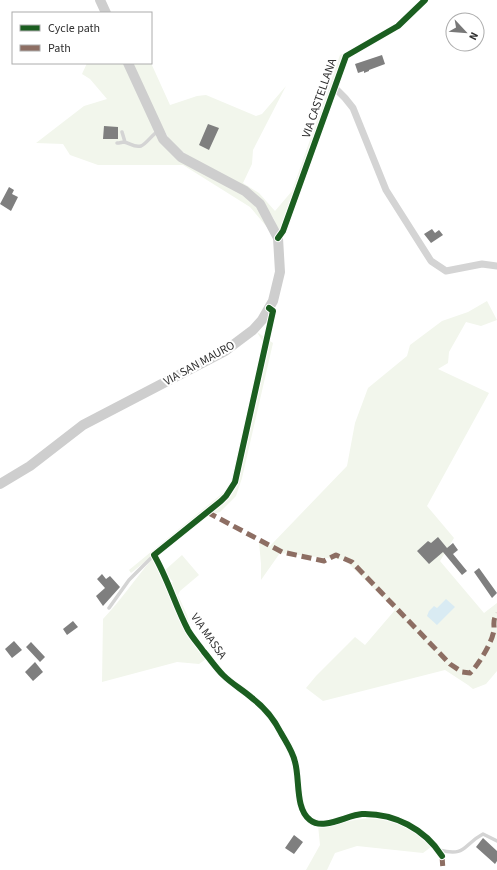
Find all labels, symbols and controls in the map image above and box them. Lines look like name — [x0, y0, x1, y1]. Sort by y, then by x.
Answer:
legend — [12, 12, 152, 64]
north arrow — [445, 12, 485, 52]
text: Cycle path — [48, 20, 100, 37]
text: N — [465, 30, 482, 43]
text: Path — [48, 40, 71, 57]
street label: VIA CASTELLANA — [298, 56, 341, 140]
street label: VIA SAN MAURO — [161, 337, 238, 390]
street label: VIA MASSA — [187, 610, 231, 663]

